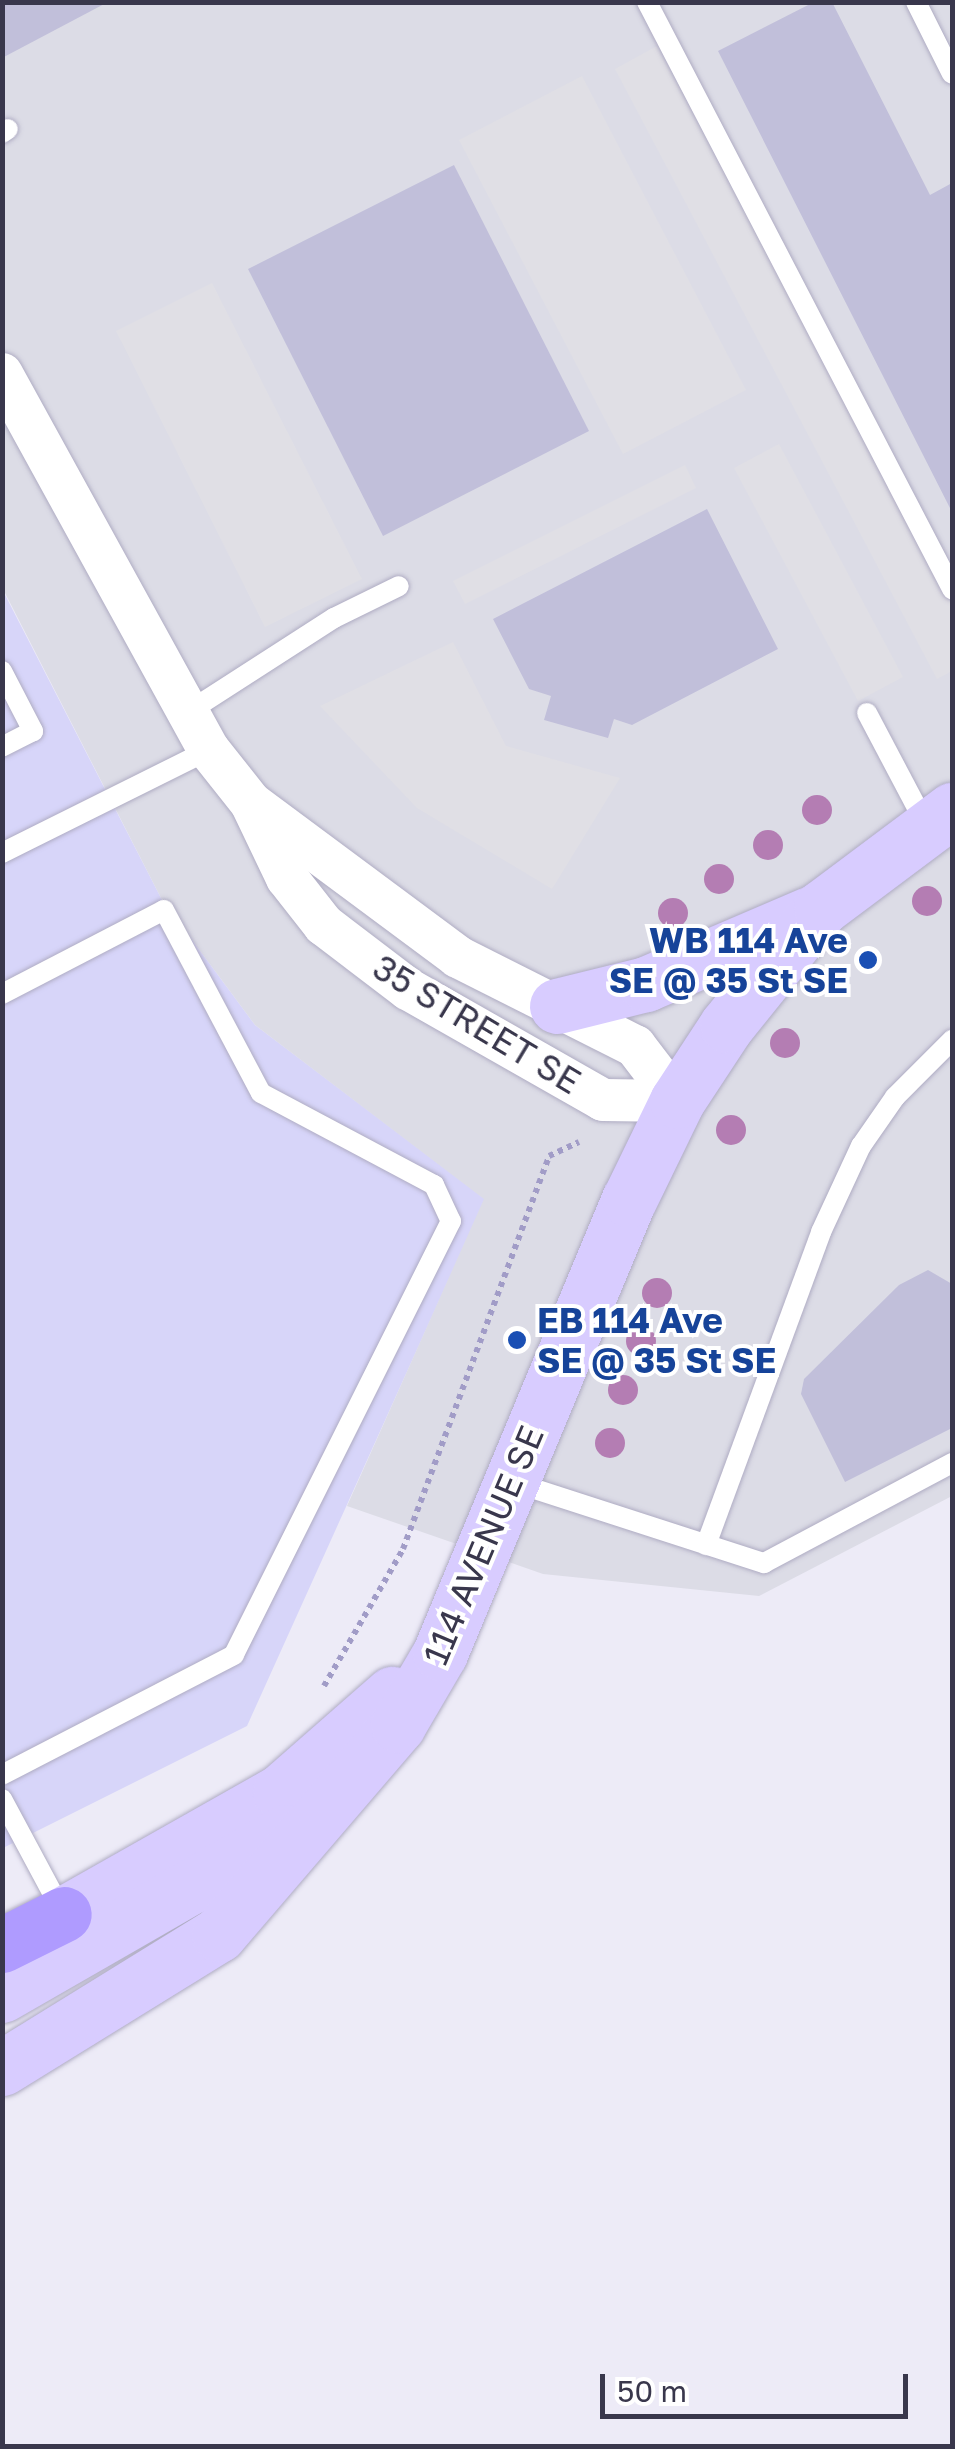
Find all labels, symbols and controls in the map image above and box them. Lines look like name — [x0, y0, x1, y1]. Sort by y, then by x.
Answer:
place label: WB 114 Ave SE @ 35 St SE — [609, 919, 848, 1001]
street label: 35 STREET SE — [366, 946, 588, 1102]
marker: WB 114 Ave SE @ 35 St SE — [857, 949, 879, 971]
place label: EB 114 Ave SE @ 35 St SE — [537, 1299, 776, 1381]
marker: EB 114 Ave SE @ 35 St SE — [506, 1329, 528, 1351]
street label: 114 AVENUE SE — [414, 1419, 552, 1671]
scale bar — [605, 2354, 912, 2416]
text: 50 m — [617, 2373, 687, 2409]

